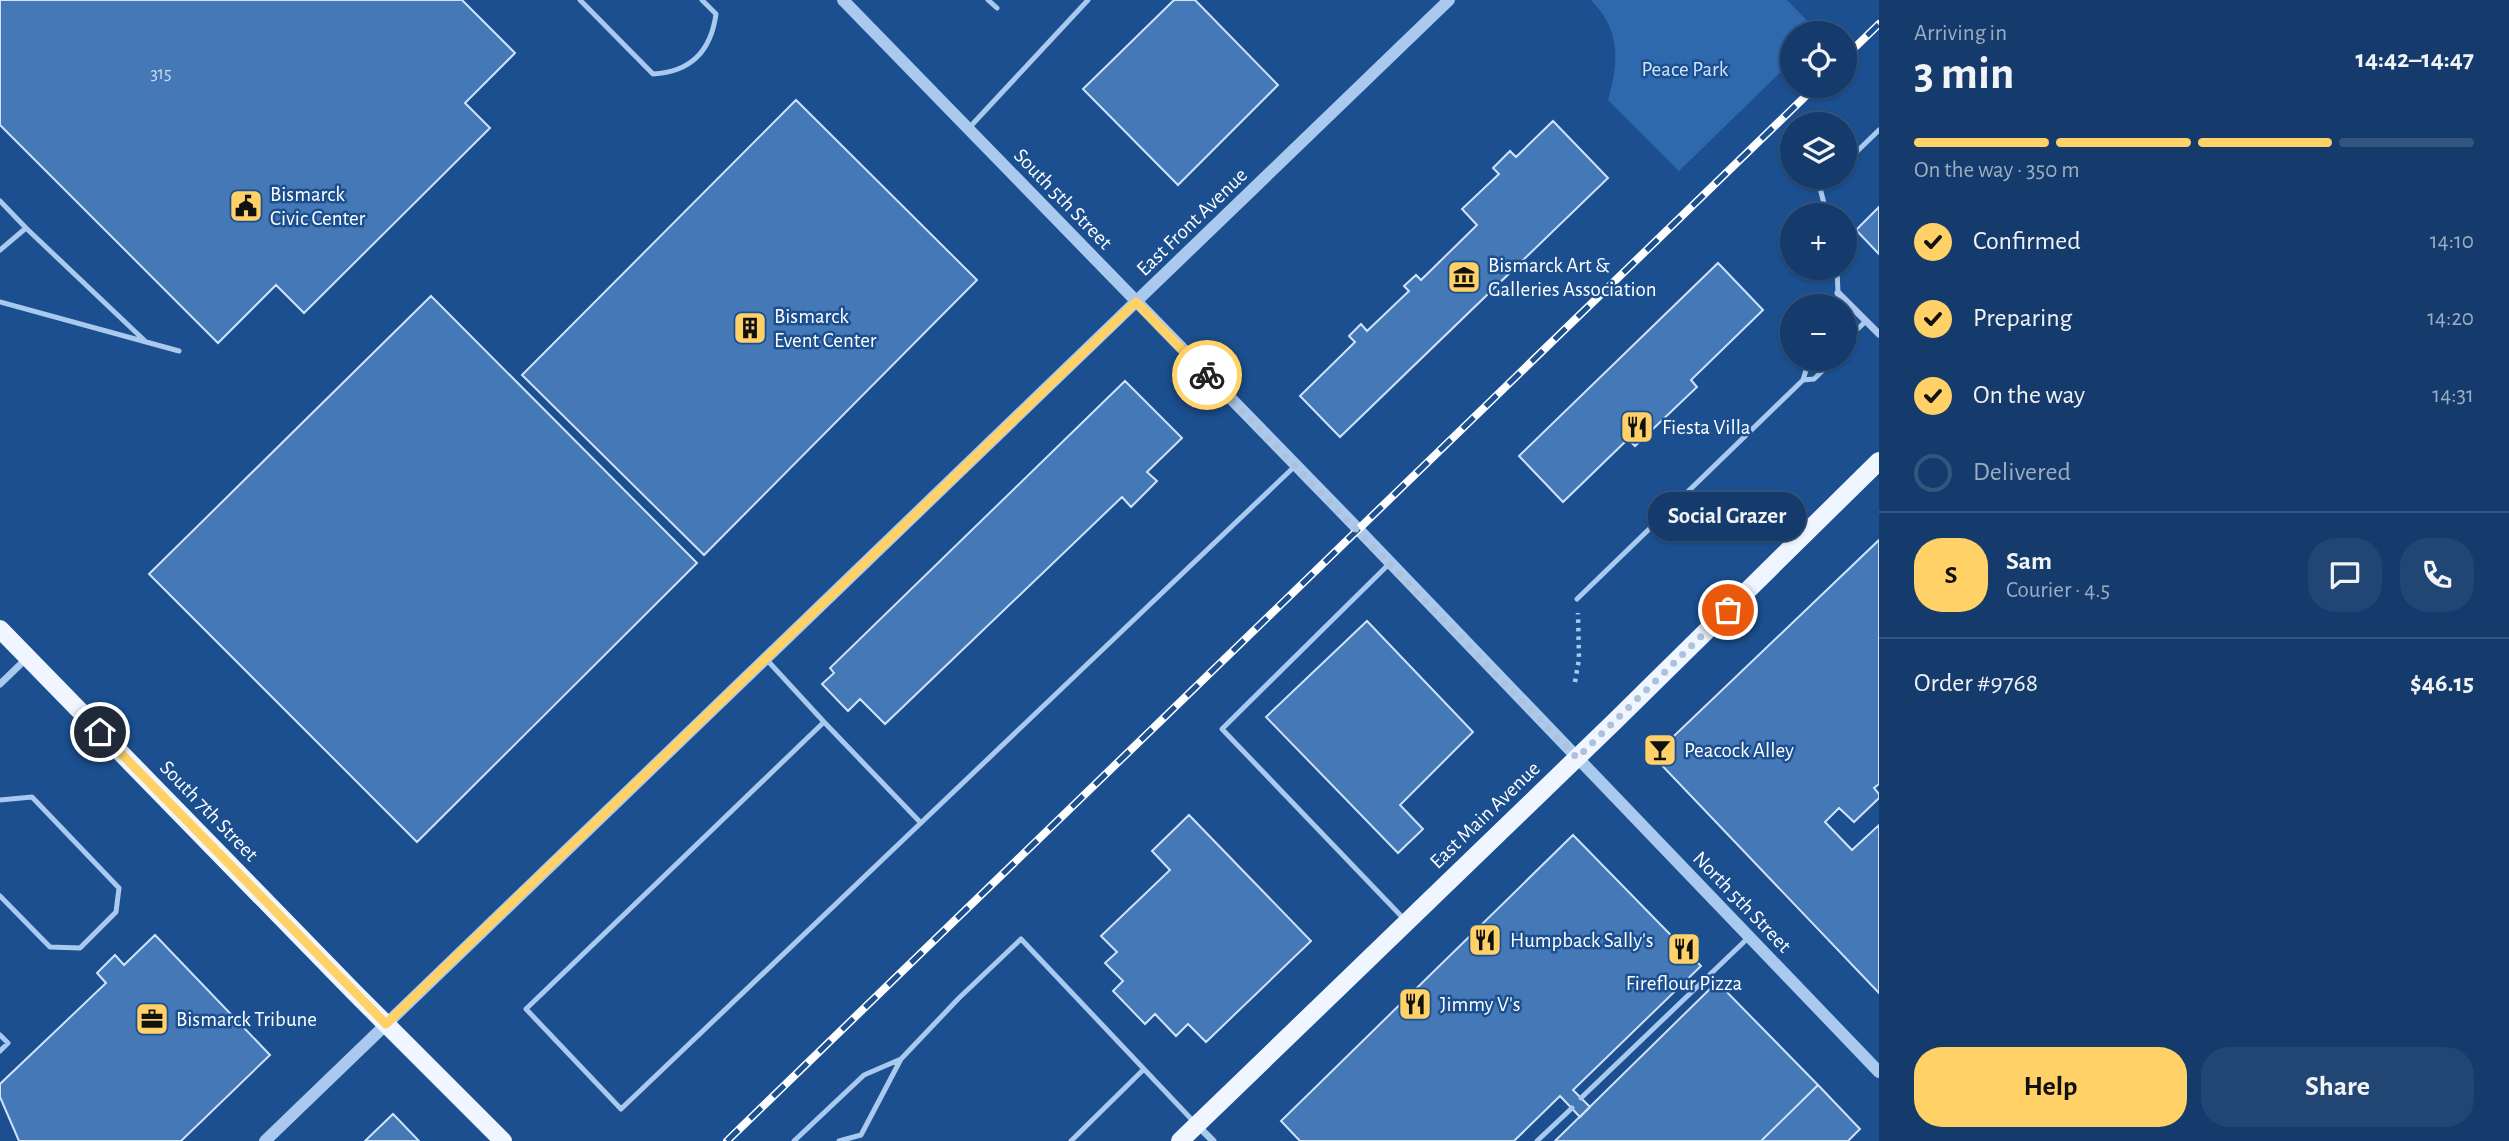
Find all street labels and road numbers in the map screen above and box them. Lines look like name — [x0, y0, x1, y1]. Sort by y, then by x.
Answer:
street label: South 5th Street — [1010, 145, 1116, 254]
street label: East Front Avenue — [1133, 164, 1251, 280]
street label: South 7th Street — [156, 757, 262, 866]
street label: East Main Avenue — [1426, 757, 1544, 873]
street label: North 5th Street — [1689, 848, 1795, 957]

